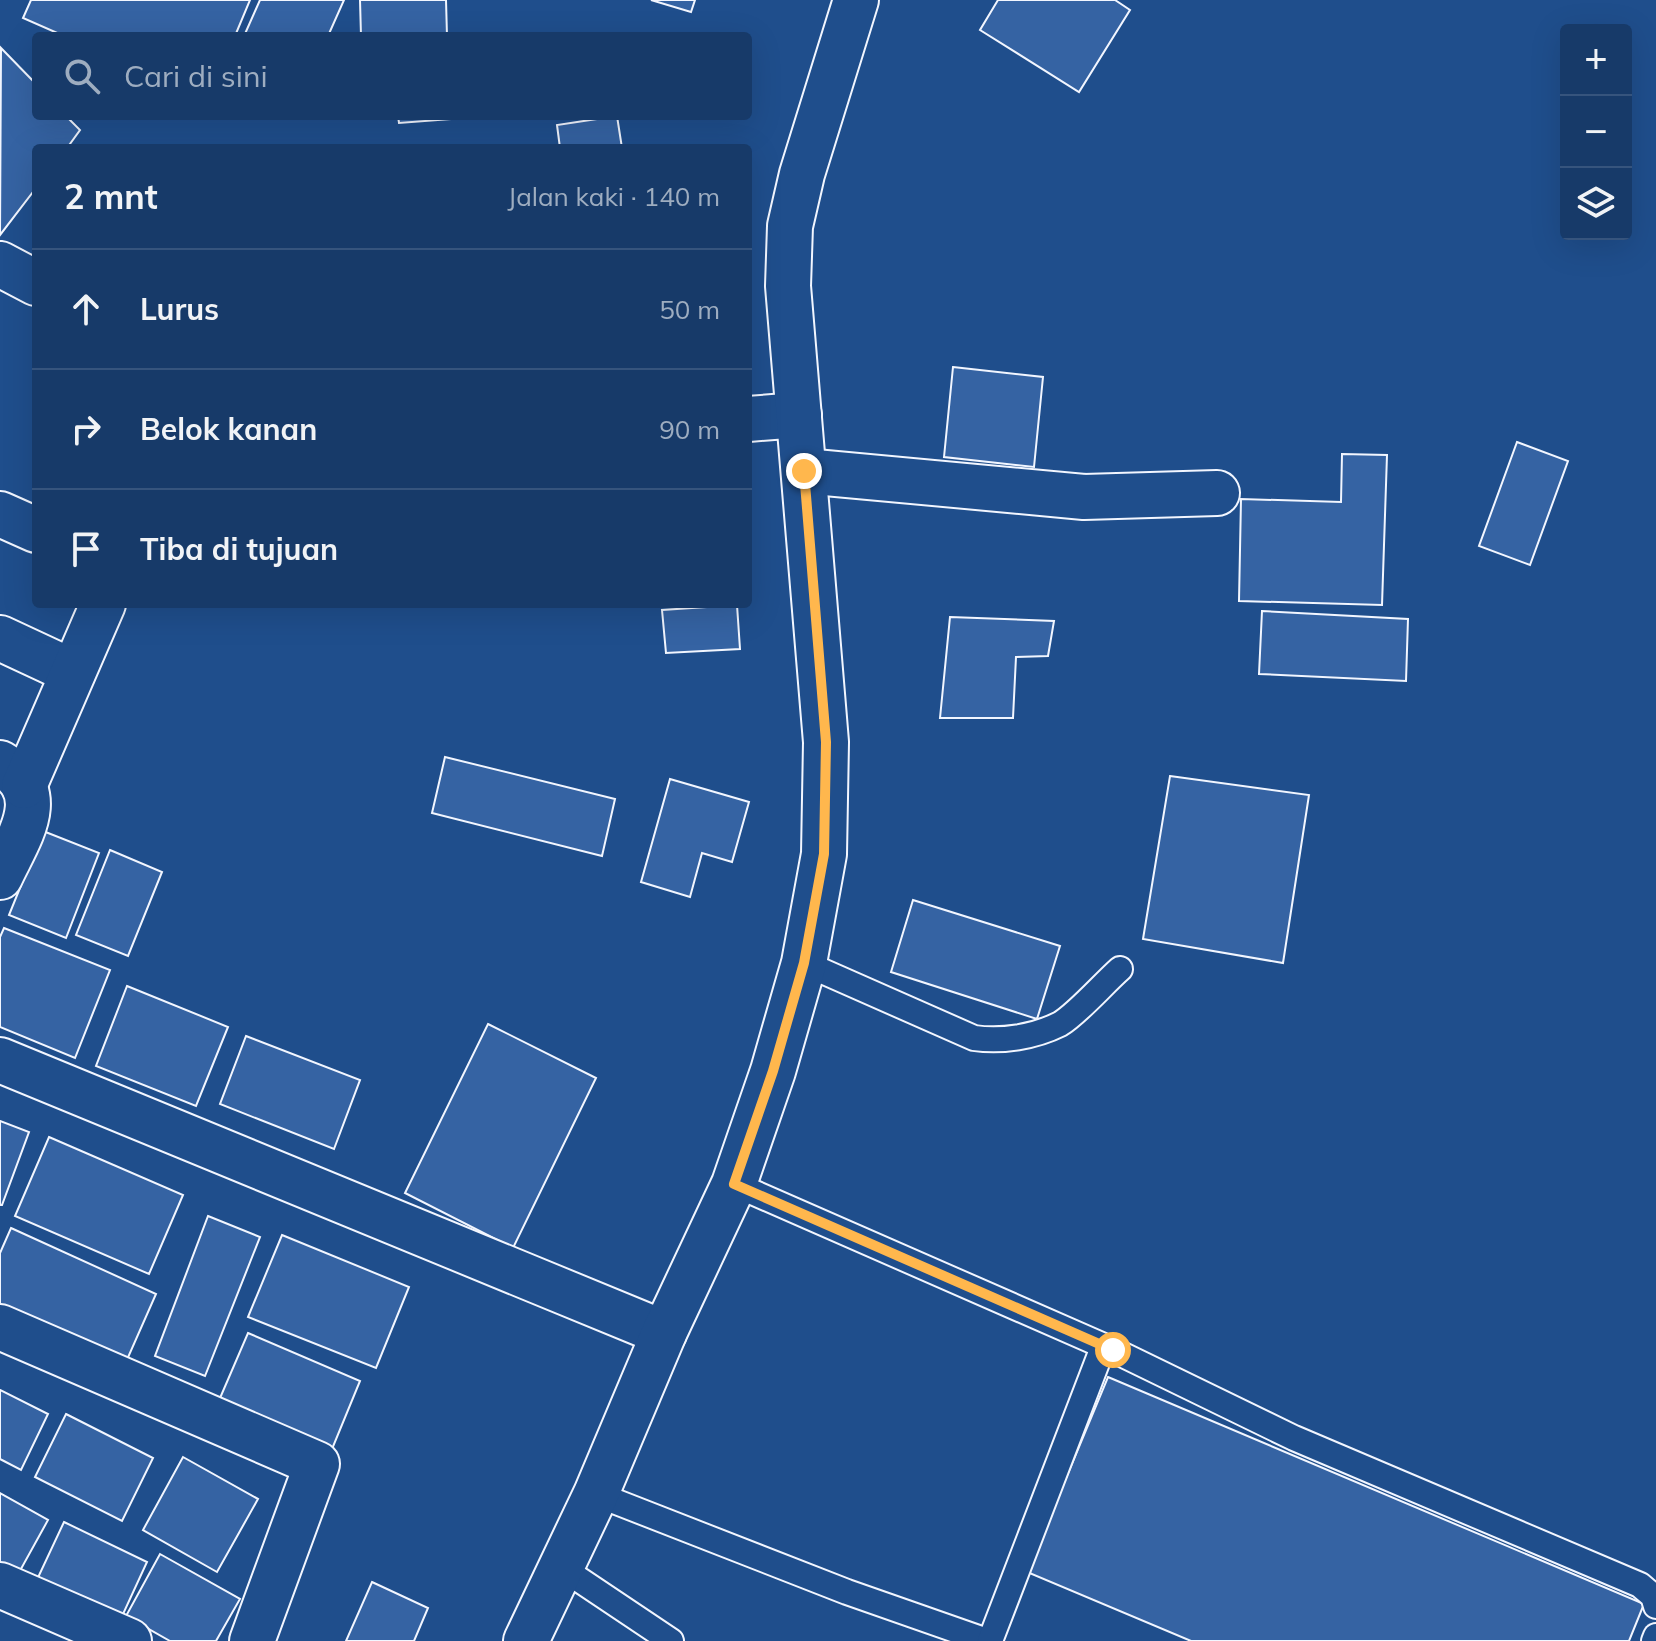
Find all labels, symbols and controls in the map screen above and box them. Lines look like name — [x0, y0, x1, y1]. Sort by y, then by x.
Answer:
map controls — [1560, 24, 1632, 240]
button: + — [1560, 24, 1632, 96]
search box — [32, 32, 752, 120]
icon: search — [60, 54, 104, 98]
text: Cari di sini — [124, 57, 268, 95]
button: − — [1560, 96, 1632, 168]
button: layers — [1560, 168, 1632, 240]
text: 2 mnt — [64, 175, 158, 218]
text: Jalan kaki · 140 m — [508, 180, 720, 213]
icon: ahead — [64, 287, 108, 331]
text: Lurus — [140, 290, 219, 328]
text: 50 m — [659, 293, 720, 326]
icon: right — [64, 407, 108, 451]
text: Belok kanan — [140, 410, 317, 448]
text: 90 m — [659, 413, 720, 446]
route end — [786, 453, 822, 489]
icon: arrive — [64, 527, 108, 571]
text: Tiba di tujuan — [140, 530, 338, 568]
route start — [1095, 1332, 1131, 1368]

